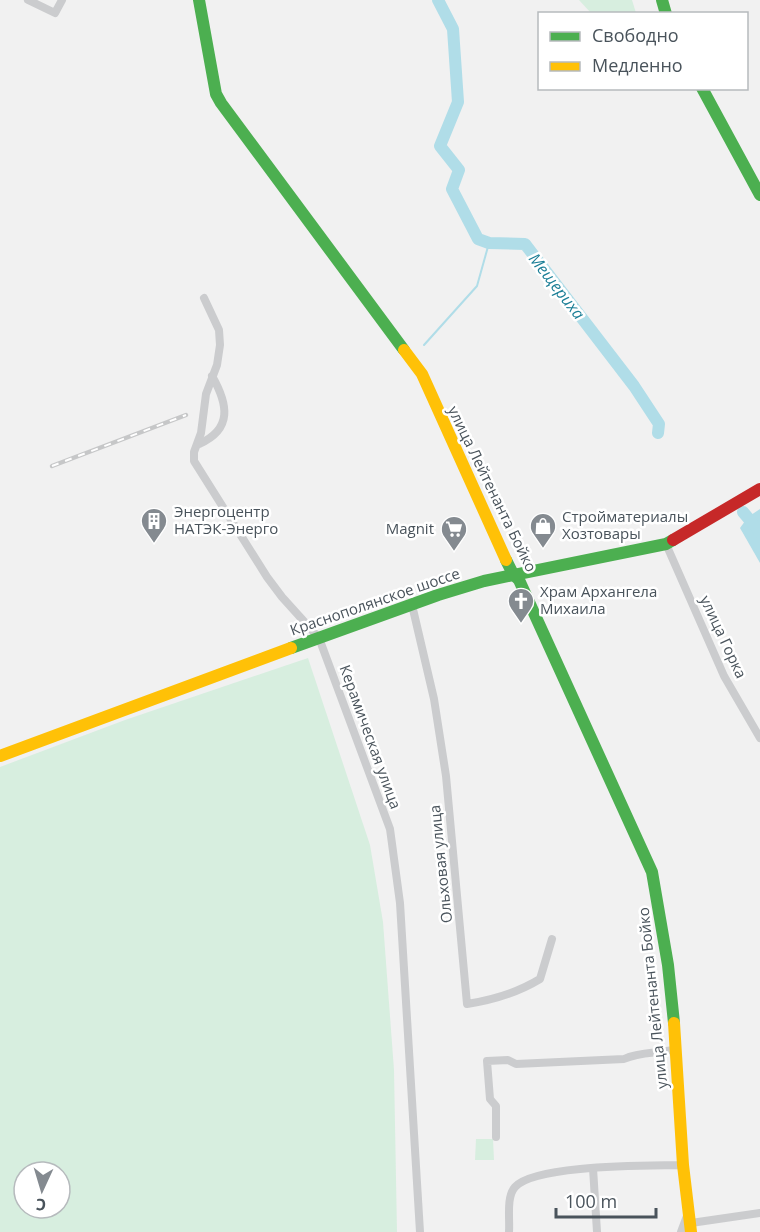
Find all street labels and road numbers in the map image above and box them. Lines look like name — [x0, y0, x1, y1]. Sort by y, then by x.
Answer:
street label: улица Лейтенанта Бойко — [444, 402, 542, 575]
street label: Краснополянское шоссе — [287, 563, 462, 640]
street label: улица Горка — [696, 592, 752, 681]
street label: Керамическая улица — [336, 662, 406, 811]
street label: Ольховая улица — [424, 804, 456, 924]
street label: улица Лейтенанта Бойко — [633, 906, 671, 1090]

